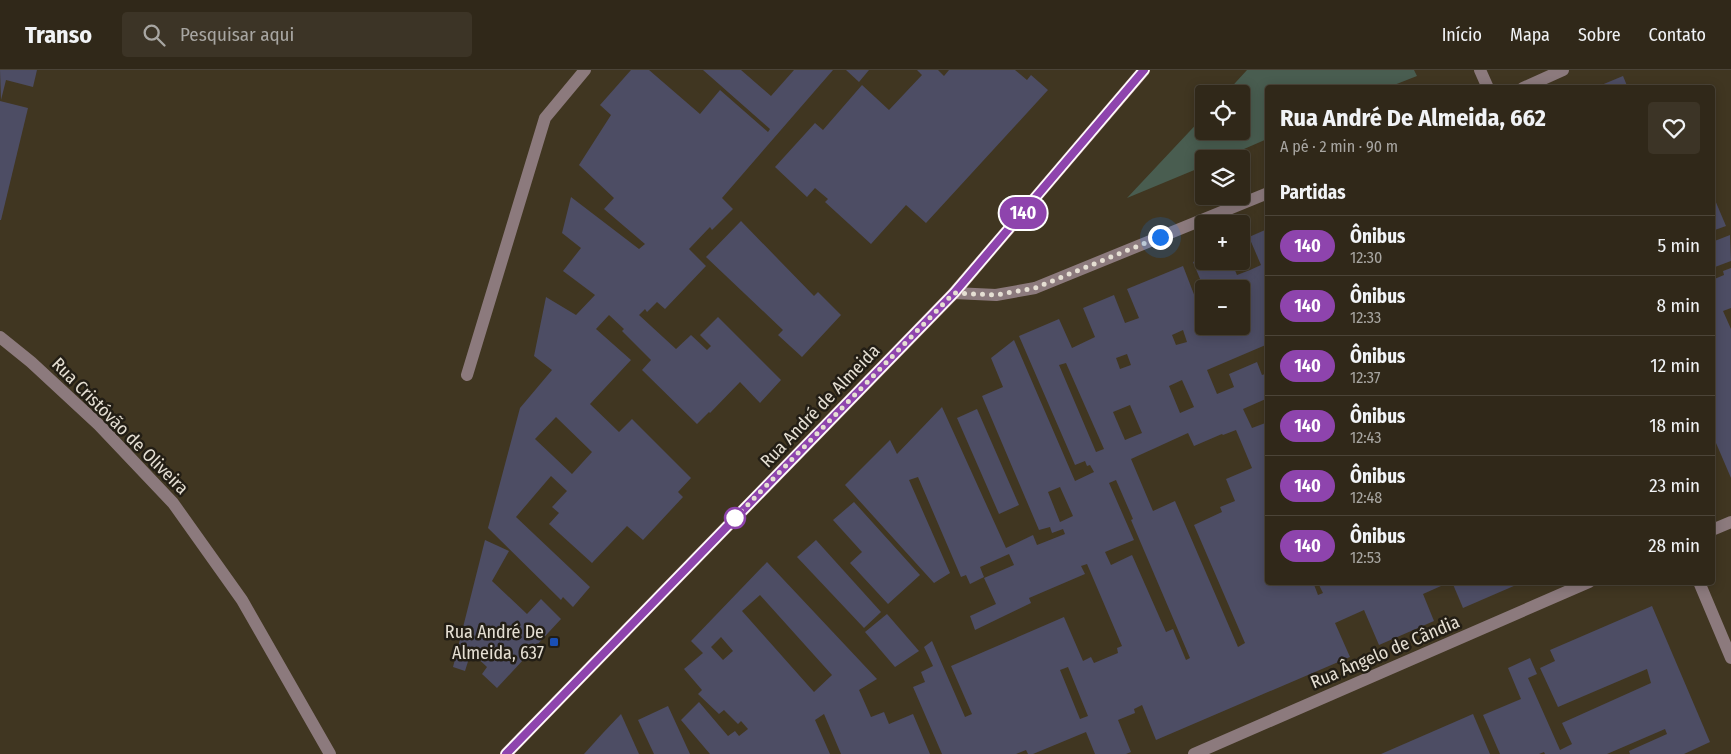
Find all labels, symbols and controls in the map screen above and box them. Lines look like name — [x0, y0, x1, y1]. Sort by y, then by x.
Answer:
search box — [122, 12, 472, 57]
text: Transo — [25, 21, 92, 49]
icon: search — [140, 21, 168, 49]
text: Pesquisar aqui — [180, 23, 294, 46]
text: Início — [1442, 24, 1482, 46]
text: Mapa — [1510, 24, 1550, 46]
text: Sobre — [1578, 24, 1621, 46]
text: Contato — [1649, 24, 1706, 46]
map controls — [1195, 85, 1250, 335]
button: locate — [1195, 85, 1250, 140]
button: heart — [1648, 102, 1700, 154]
text: Rua André De Almeida, 662 — [1280, 104, 1546, 132]
text: A pé · 2 min · 90 m — [1280, 137, 1398, 156]
button: layers — [1195, 150, 1250, 205]
text: Partidas — [1280, 181, 1345, 204]
line badge: 140 — [994, 197, 1052, 229]
text: 140 — [1010, 202, 1036, 224]
button: + — [1195, 215, 1250, 270]
your location — [1148, 225, 1173, 250]
text: Ônibus — [1350, 225, 1405, 248]
text: 5 min — [1657, 234, 1700, 257]
text: 140 — [1294, 235, 1321, 257]
text: 12:30 — [1350, 248, 1382, 267]
button: − — [1195, 280, 1250, 335]
text: Ônibus — [1350, 285, 1405, 308]
text: 8 min — [1657, 294, 1700, 317]
text: 140 — [1294, 295, 1321, 317]
text: 12:33 — [1350, 308, 1381, 327]
street label: Rua André de Almeida — [756, 340, 884, 472]
text: Ônibus — [1350, 345, 1405, 368]
street label: Rua Cristóvão de Oliveira — [47, 353, 193, 499]
text: 12 min — [1650, 354, 1700, 377]
text: 140 — [1294, 355, 1321, 377]
text: 12:37 — [1350, 368, 1380, 387]
text: Ônibus — [1350, 405, 1405, 428]
text: 18 min — [1649, 414, 1700, 437]
text: 140 — [1294, 415, 1321, 437]
text: 12:43 — [1350, 428, 1381, 447]
text: Ônibus — [1350, 465, 1405, 488]
text: 23 min — [1649, 474, 1700, 497]
text: 140 — [1294, 475, 1321, 497]
text: 12:48 — [1350, 488, 1382, 507]
unlabelled marker — [724, 507, 746, 529]
text: Ônibus — [1350, 525, 1405, 548]
text: 28 min — [1648, 534, 1700, 557]
text: 140 — [1294, 535, 1321, 557]
text: 12:53 — [1350, 548, 1381, 567]
street label: Rua Ângelo de Cândia — [1307, 611, 1463, 693]
place label: Rua André De Almeida, 637 — [445, 621, 544, 664]
marker: Rua André De Almeida, 637 — [548, 636, 560, 648]

